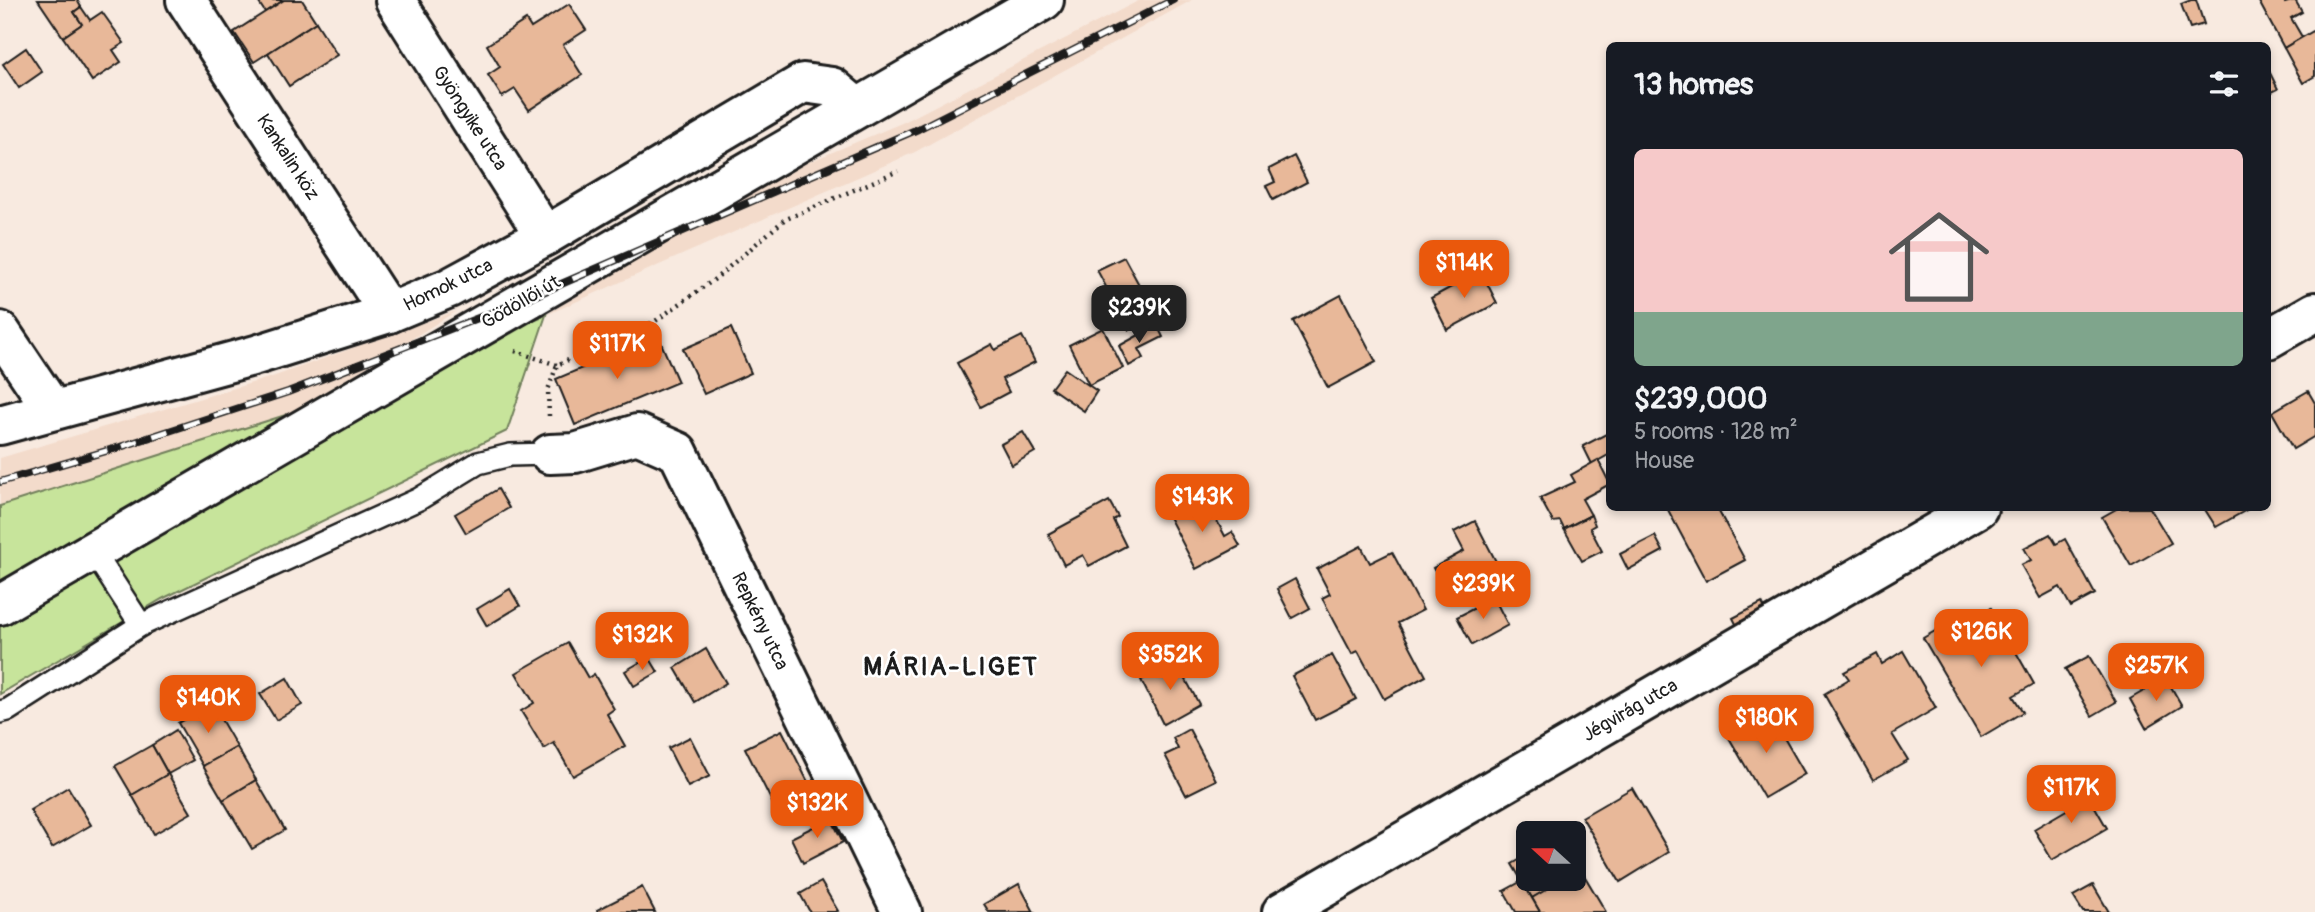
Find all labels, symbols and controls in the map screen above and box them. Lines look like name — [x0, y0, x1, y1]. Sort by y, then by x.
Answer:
street label: Gyöngyike utca — [427, 61, 513, 175]
icon: filters — [2205, 65, 2243, 103]
text: 13 homes — [1634, 66, 1753, 103]
street label: Kankalin köz — [251, 109, 325, 205]
icon: home — [1876, 194, 2002, 320]
pin: $114K — [1415, 240, 1513, 300]
text: $114K — [1435, 248, 1493, 277]
street label: Homok utca — [399, 253, 497, 317]
street label: Gödöllői út — [477, 270, 565, 334]
pin: $239K — [1090, 286, 1188, 345]
text: $239K — [1107, 293, 1171, 322]
pin: $117K — [568, 322, 666, 381]
text: $117K — [589, 329, 645, 358]
text: $239,000 — [1634, 380, 1767, 417]
text: 5 rooms · 128 m² — [1634, 417, 1798, 446]
text: House — [1634, 446, 1694, 475]
pin: $143K — [1153, 475, 1251, 534]
text: $143K — [1171, 482, 1233, 511]
pin: $239K — [1434, 562, 1532, 621]
street label: Repkény utca — [726, 568, 794, 674]
text: $239K — [1451, 569, 1515, 598]
pin: $126K — [1932, 610, 2030, 669]
pin: $132K — [593, 612, 691, 672]
text: $126K — [1950, 617, 2012, 646]
text: $132K — [611, 620, 673, 649]
pin: $352K — [1121, 632, 1219, 692]
text: $352K — [1138, 640, 1202, 669]
pin: $257K — [2107, 644, 2205, 703]
district label: MÁRIA-LIGET — [863, 651, 1039, 683]
text: $257K — [2124, 651, 2188, 680]
street label: Jégvirág utca — [1578, 673, 1682, 747]
pin: $140K — [159, 676, 257, 735]
text: $140K — [176, 683, 240, 712]
pin: $180K — [1717, 696, 1815, 755]
text: $180K — [1735, 703, 1797, 732]
pin: $117K — [2022, 766, 2120, 825]
text: $117K — [2043, 773, 2099, 802]
pin: $132K — [768, 780, 866, 840]
text: $132K — [786, 788, 848, 817]
north arrow — [1516, 821, 1586, 891]
map controls — [1516, 821, 1586, 891]

